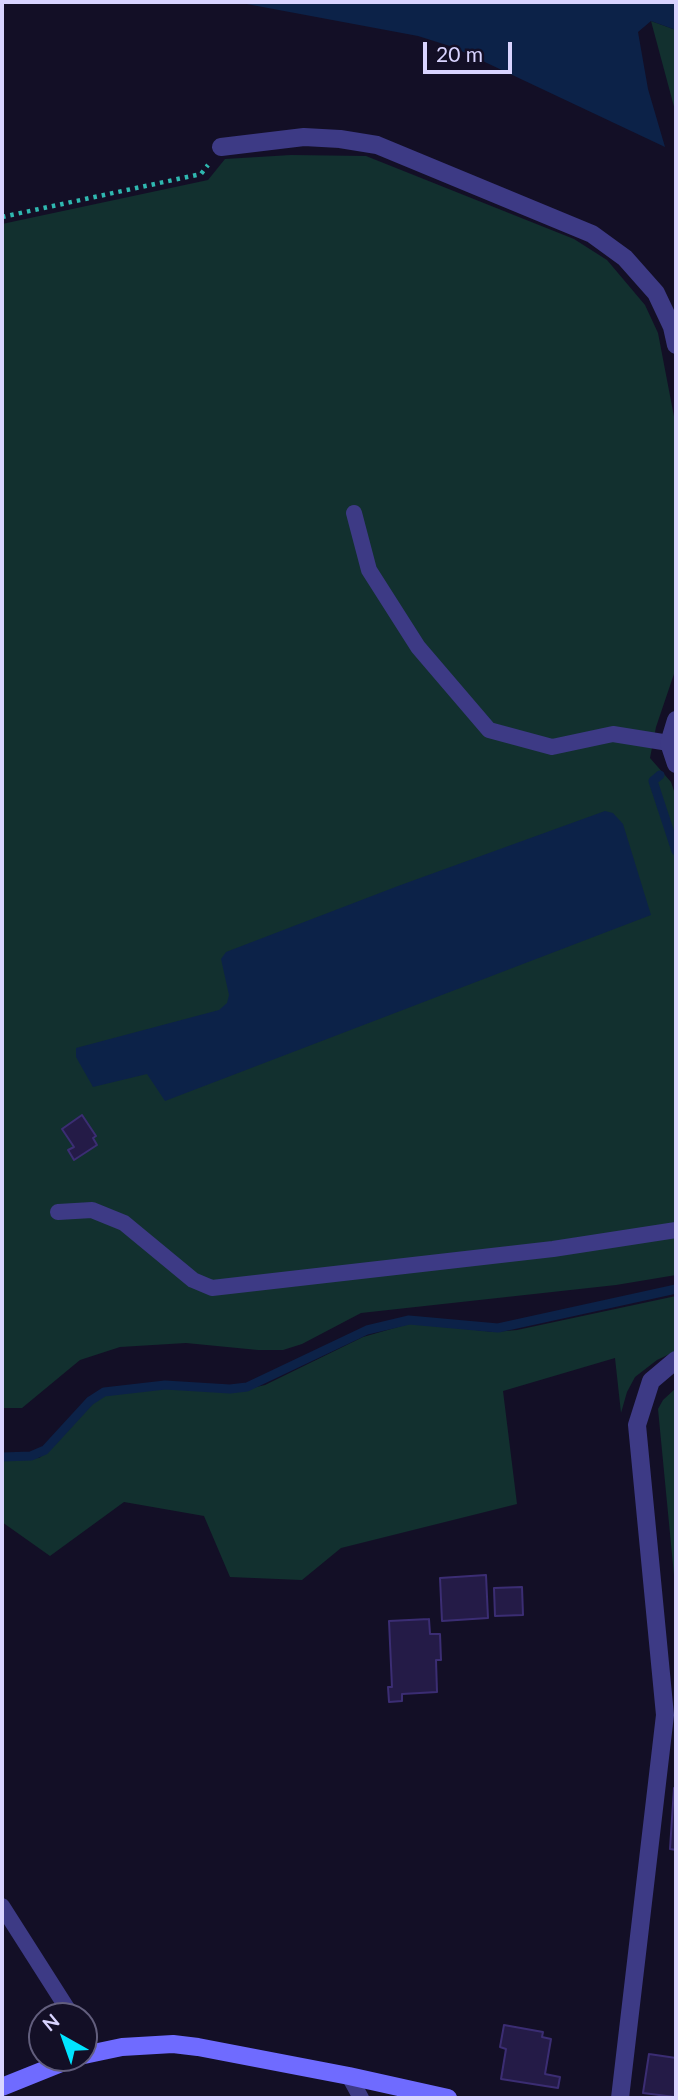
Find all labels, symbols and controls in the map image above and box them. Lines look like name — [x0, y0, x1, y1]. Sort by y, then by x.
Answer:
scale bar — [426, 28, 515, 72]
text: 20 m — [436, 41, 483, 66]
north arrow — [28, 2002, 98, 2072]
text: N — [37, 2009, 63, 2036]

